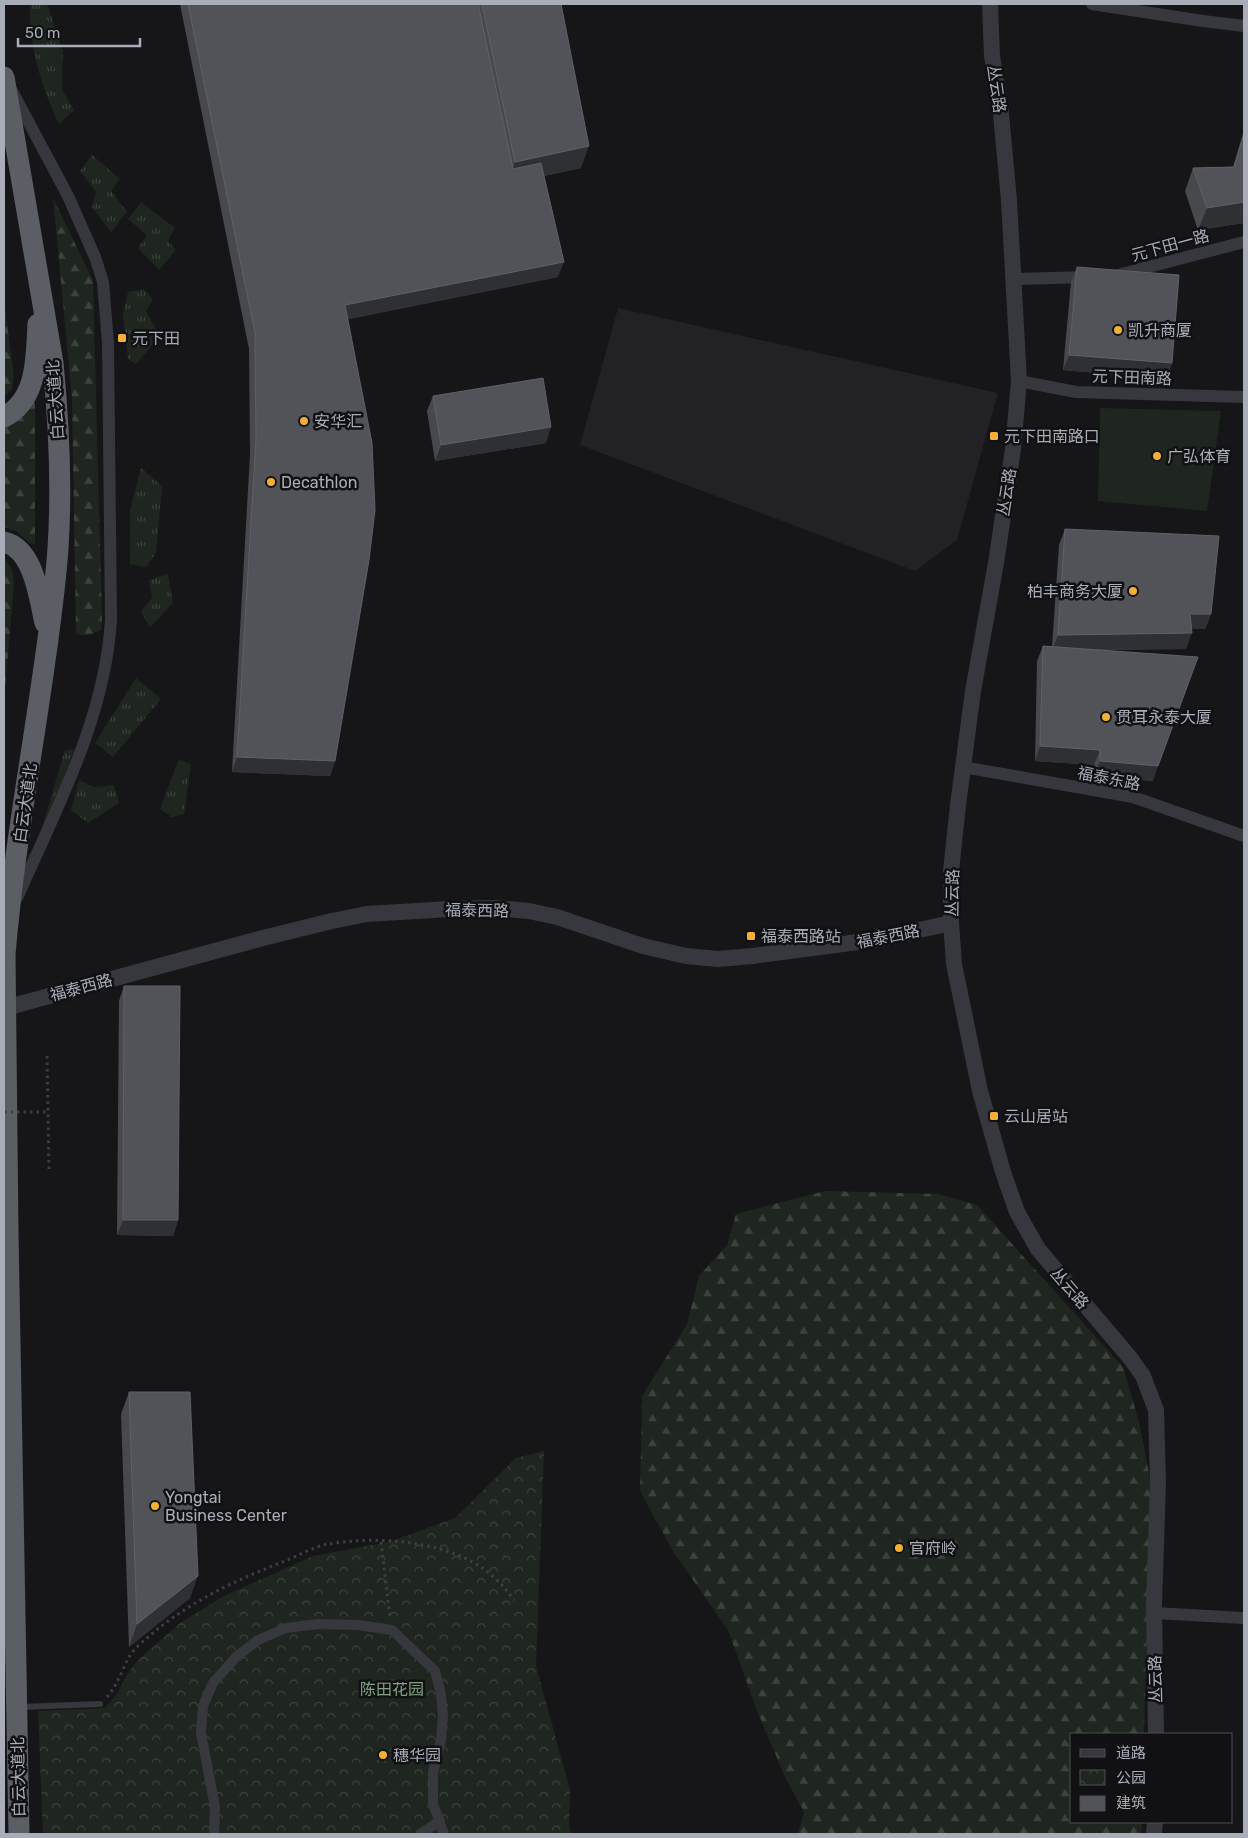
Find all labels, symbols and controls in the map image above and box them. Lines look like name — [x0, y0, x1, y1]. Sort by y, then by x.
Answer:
scale bar — [18, 15, 140, 47]
text: 50 m — [25, 24, 60, 42]
street label: 丛云路 — [984, 64, 1009, 114]
street label: 元下田一路 — [1129, 226, 1211, 265]
place label: 凯升商厦 — [1128, 321, 1192, 340]
marker: 凯升商厦 — [1112, 324, 1124, 336]
place label: 元下田 — [132, 329, 180, 348]
marker: 元下田 — [116, 332, 128, 344]
street label: 白云大道北 — [43, 359, 68, 441]
street label: 元下田南路 — [1092, 367, 1172, 388]
place label: 安华汇 — [314, 412, 362, 431]
marker: 安华汇 — [298, 415, 310, 427]
place label: 元下田南路口 — [1004, 427, 1100, 446]
marker: 元下田南路口 — [988, 430, 1000, 442]
place label: 广弘体育 — [1167, 447, 1231, 466]
marker: 广弘体育 — [1151, 450, 1163, 462]
street label: 丛云路 — [993, 467, 1020, 517]
place label: Decathlon — [281, 473, 357, 492]
marker: Decathlon — [265, 476, 277, 488]
place label: 柏丰商务大厦 — [1027, 582, 1123, 601]
marker: 柏丰商务大厦 — [1127, 585, 1139, 597]
place label: 贯耳永泰大厦 — [1116, 708, 1212, 727]
marker: 贯耳永泰大厦 — [1100, 711, 1112, 723]
street label: 白云大道北 — [11, 762, 40, 844]
street label: 福泰东路 — [1076, 763, 1142, 794]
street label: 丛云路 — [943, 869, 962, 917]
street label: 福泰西路 — [445, 900, 509, 921]
street label: 福泰西路 — [855, 921, 921, 952]
place label: 福泰西路站 — [761, 927, 841, 946]
marker: 福泰西路站 — [745, 930, 757, 942]
street label: 福泰西路 — [48, 970, 115, 1005]
place label: 云山居站 — [1004, 1107, 1068, 1126]
marker: 云山居站 — [988, 1110, 1000, 1122]
street label: 丛云路 — [1047, 1264, 1093, 1313]
place label: Yongtai Business Center — [165, 1488, 287, 1525]
marker: Yongtai Business Center — [149, 1500, 161, 1512]
place label: 官府岭 — [909, 1539, 957, 1558]
marker: 官府岭 — [893, 1542, 905, 1554]
street label: 丛云路 — [1146, 1655, 1165, 1703]
park label: 陈田花园 — [360, 1680, 424, 1699]
legend — [1070, 1733, 1233, 1823]
street label: 白云大道北 — [8, 1737, 29, 1817]
text: 道路 — [1116, 1744, 1146, 1762]
place label: 穗华园 — [393, 1746, 441, 1765]
marker: 穗华园 — [377, 1749, 389, 1761]
text: 公园 — [1116, 1769, 1146, 1787]
text: 建筑 — [1116, 1794, 1146, 1812]

